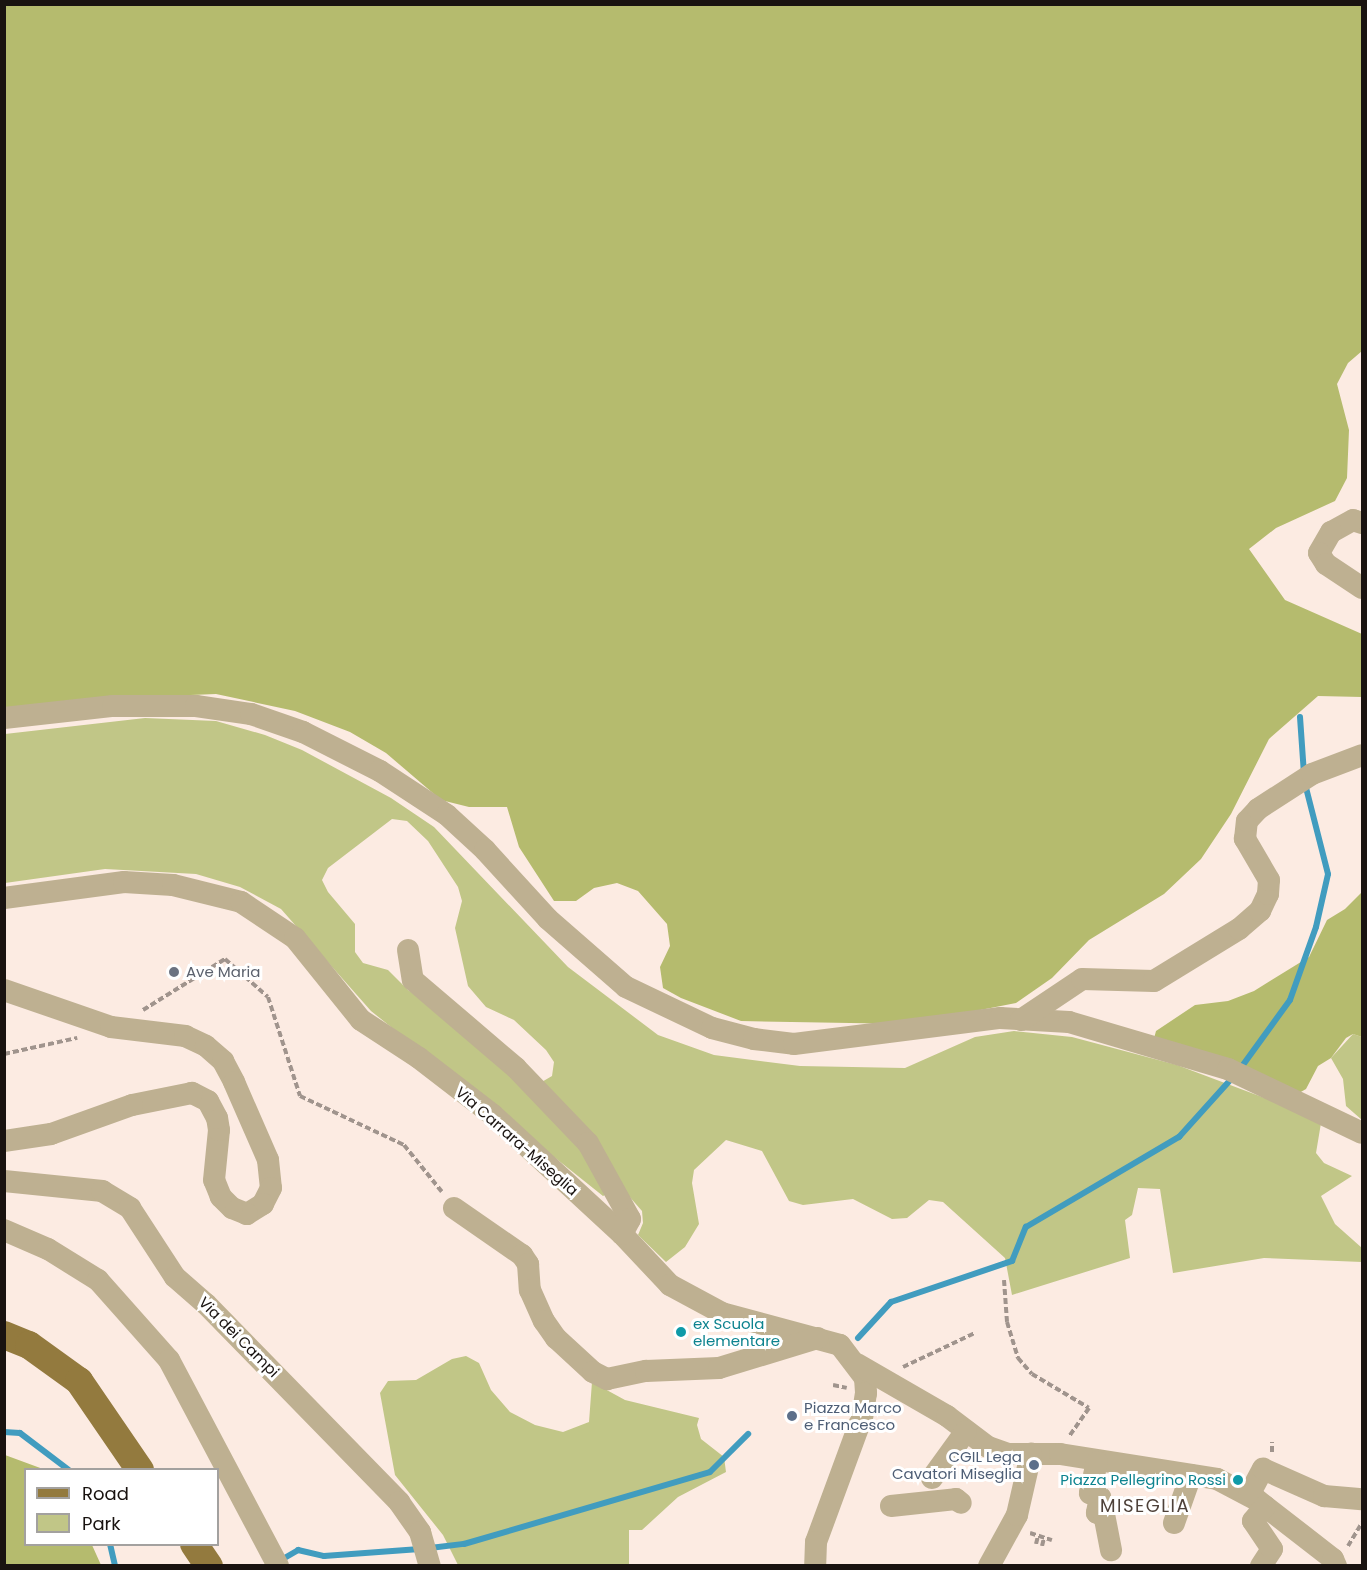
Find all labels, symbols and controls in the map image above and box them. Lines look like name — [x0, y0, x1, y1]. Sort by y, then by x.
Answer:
place label: Ave Maria — [186, 963, 260, 981]
marker: Ave Maria — [167, 965, 181, 979]
street label: Via Carrara-Miseglia — [452, 1083, 582, 1199]
street label: Via dei Campi — [195, 1293, 283, 1381]
place label: ex Scuola elementare — [693, 1314, 780, 1349]
marker: ex Scuola elementare — [674, 1325, 688, 1339]
place label: Piazza Marco e Francesco — [804, 1398, 902, 1433]
marker: Piazza Marco e Francesco — [785, 1409, 799, 1423]
place label: CGIL Lega Cavatori Miseglia — [892, 1447, 1022, 1482]
marker: CGIL Lega Cavatori Miseglia — [1027, 1458, 1041, 1472]
legend — [24, 1468, 219, 1546]
place label: Piazza Pellegrino Rossi — [1060, 1471, 1226, 1489]
marker: Piazza Pellegrino Rossi — [1231, 1473, 1245, 1487]
text: Road — [82, 1481, 129, 1506]
district label: MISEGLIA — [1100, 1495, 1190, 1517]
text: Park — [82, 1511, 121, 1536]

